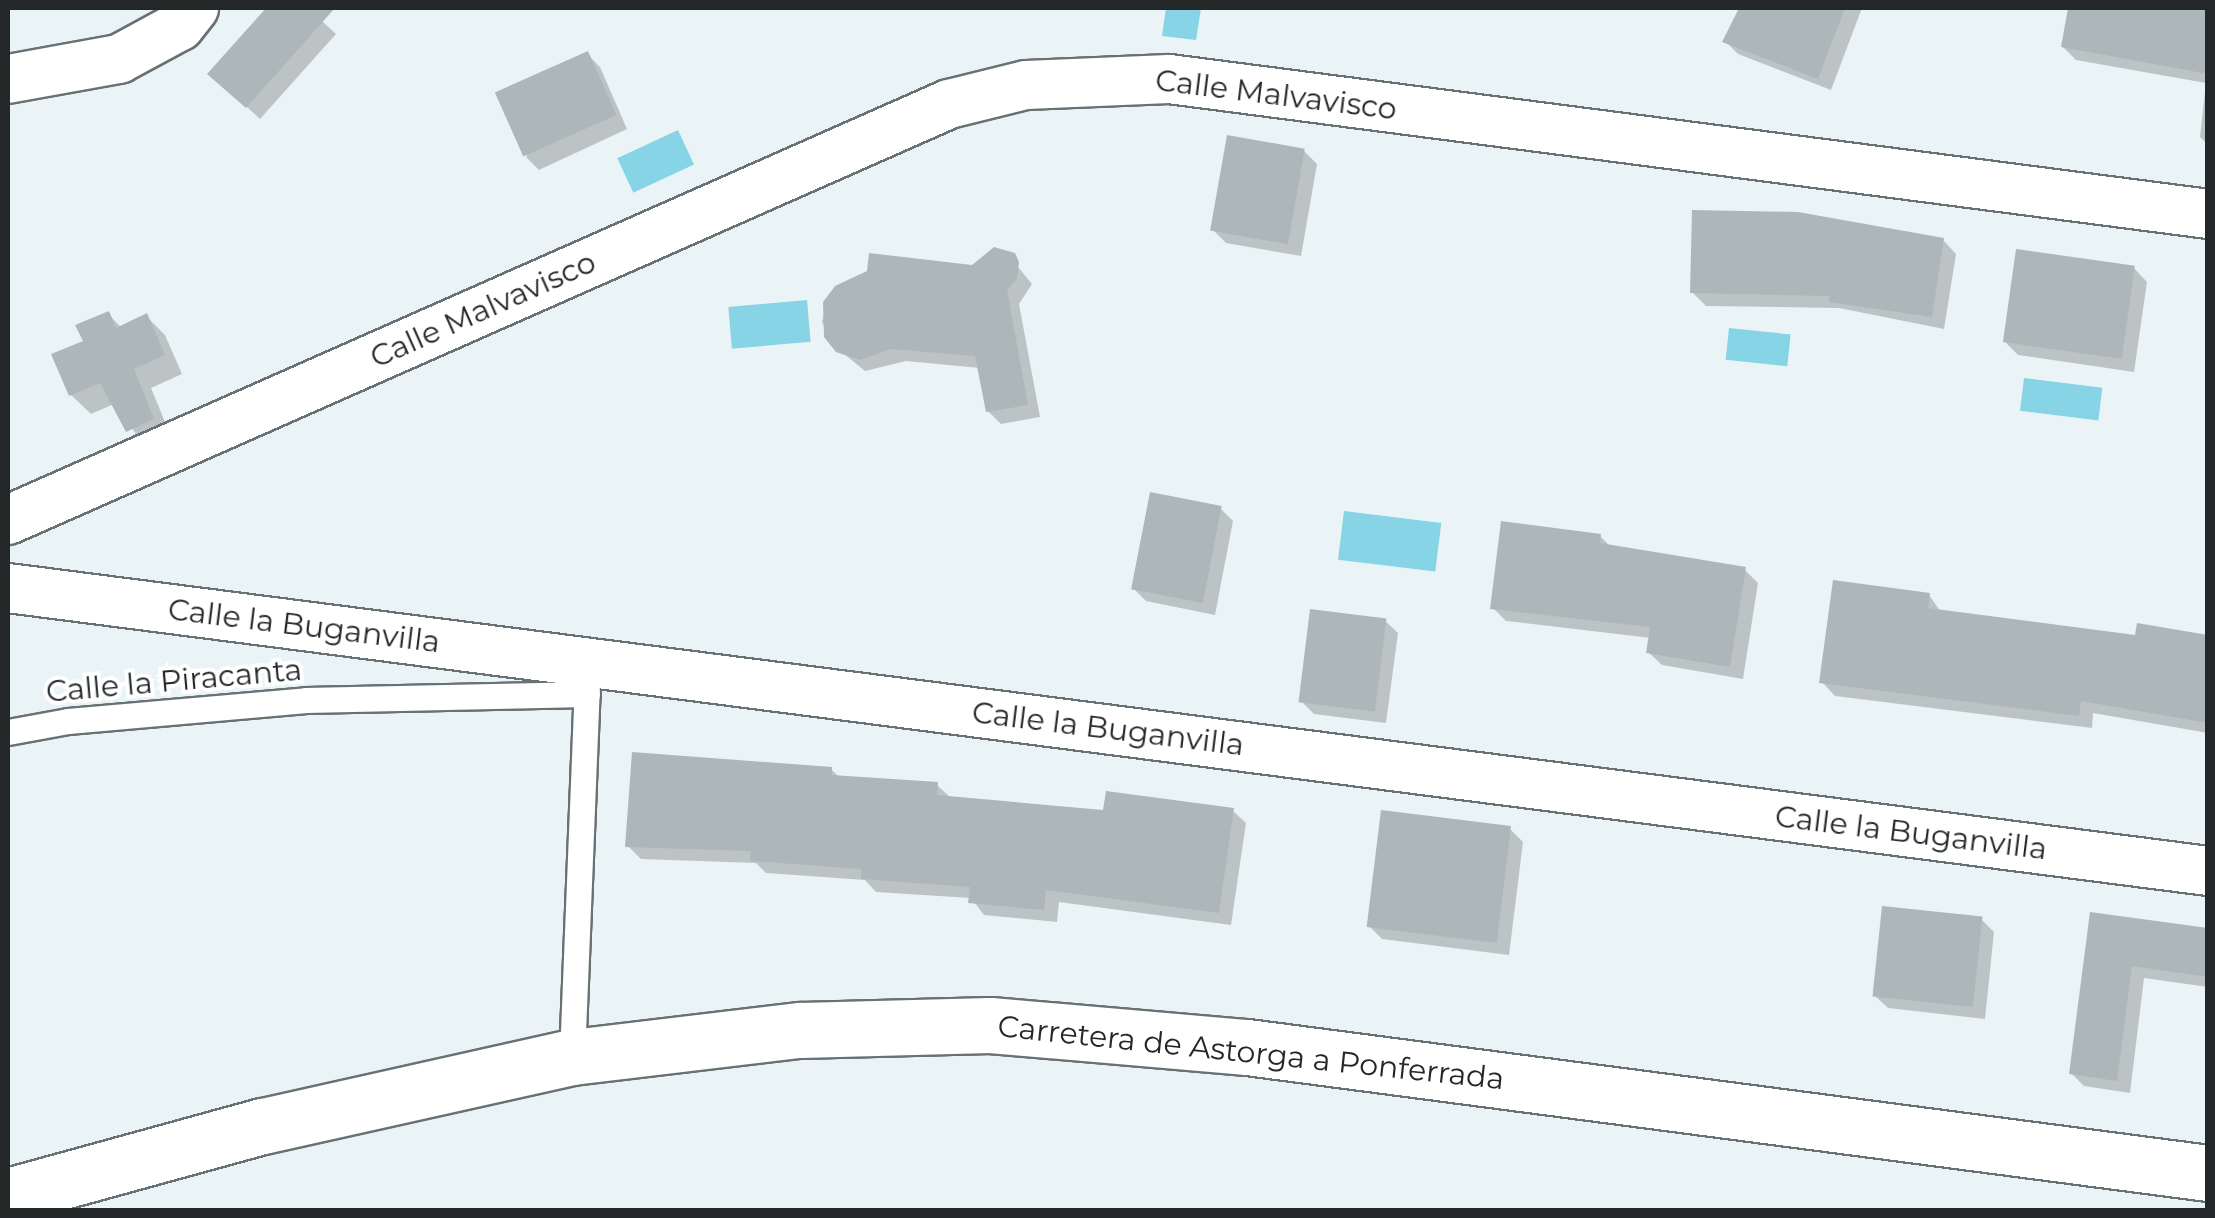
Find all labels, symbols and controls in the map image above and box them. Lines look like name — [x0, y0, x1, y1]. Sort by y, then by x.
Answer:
street label: Calle Malvavisco — [1153, 62, 1399, 128]
street label: Calle Malvavisco — [365, 244, 601, 376]
street label: Calle la Buganvilla — [166, 591, 442, 661]
street label: Calle la Piracanta — [45, 652, 303, 710]
street label: Calle la Buganvilla — [970, 694, 1246, 764]
street label: Calle la Buganvilla — [1773, 798, 2049, 868]
street label: Carretera de Astorga a Ponferrada — [996, 1008, 1506, 1098]

